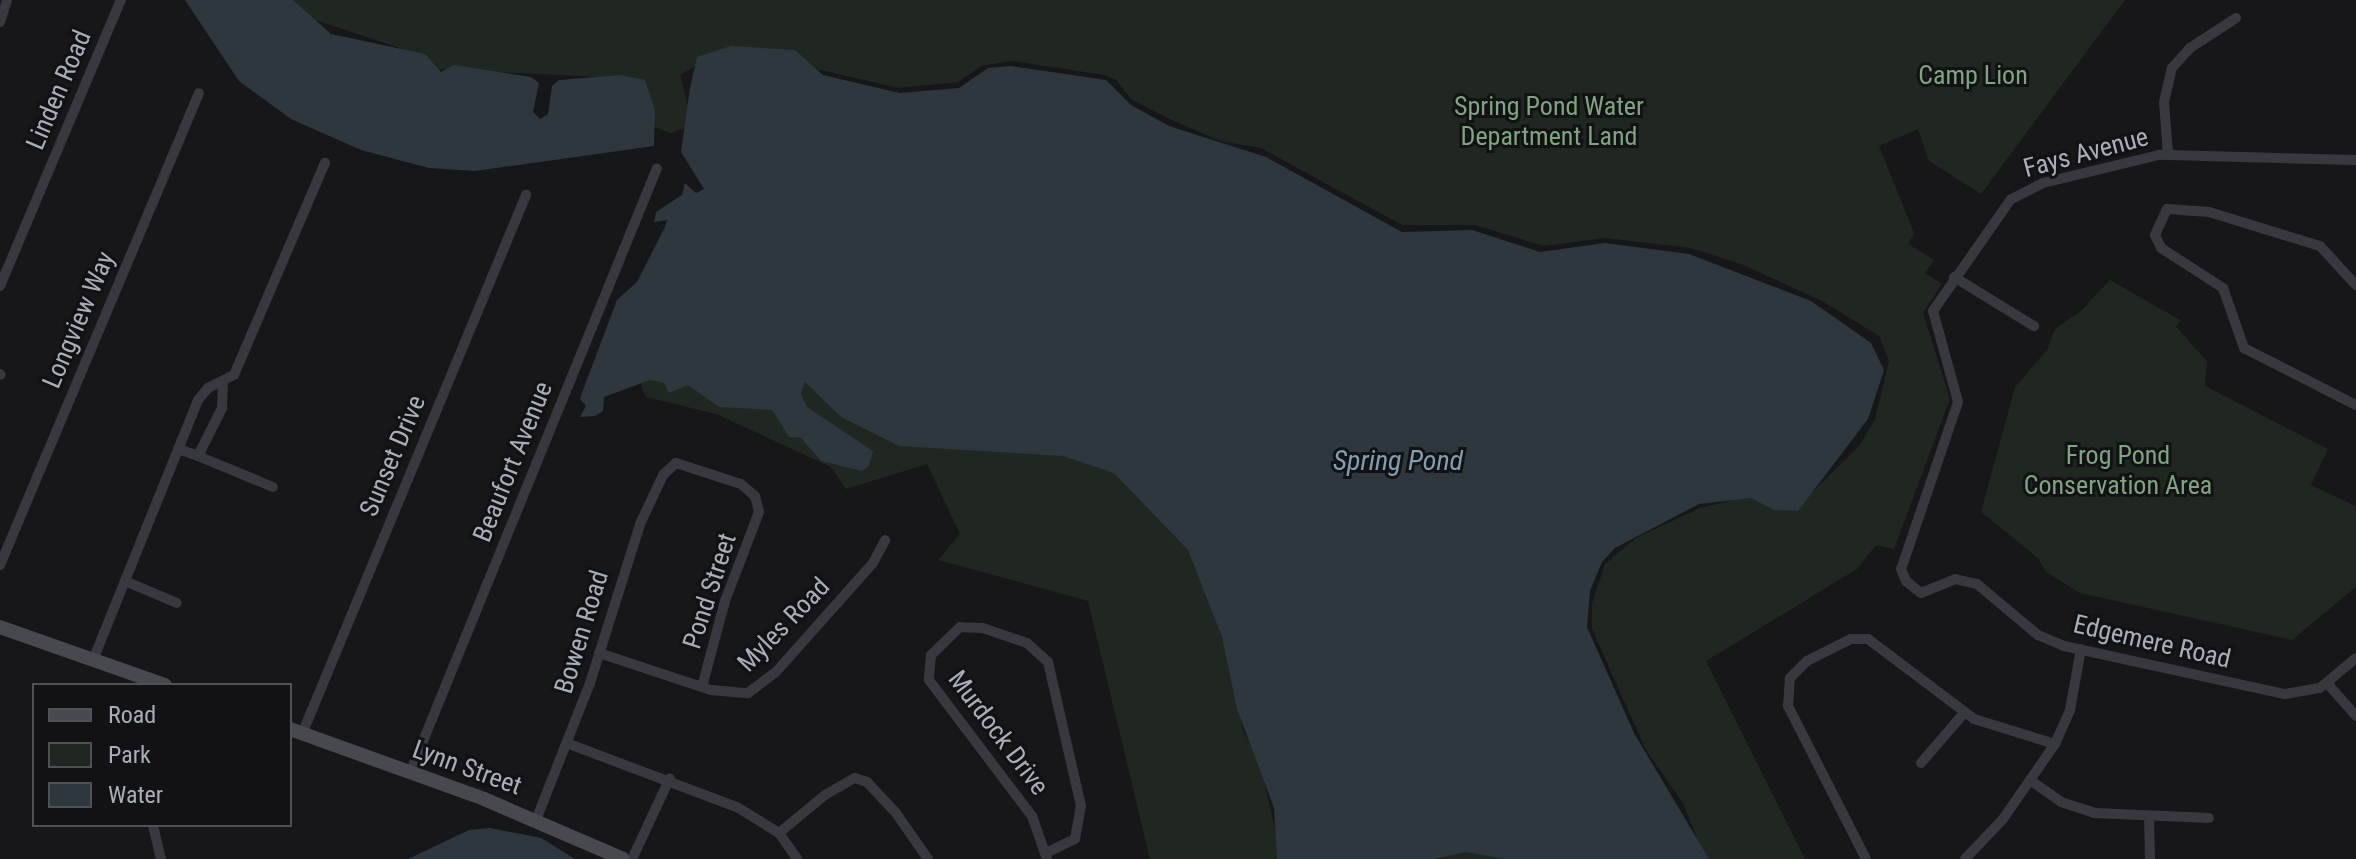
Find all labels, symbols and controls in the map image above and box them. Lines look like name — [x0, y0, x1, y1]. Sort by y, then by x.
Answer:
street label: Linden Road — [20, 26, 98, 154]
park label: Camp Lion — [1918, 60, 2028, 92]
park label: Spring Pond Water Department Land — [1454, 91, 1644, 152]
street label: Fays Avenue — [2020, 121, 2152, 185]
street label: Longview Way — [36, 247, 122, 393]
street label: Beaufort Avenue — [467, 377, 559, 547]
street label: Sunset Drive — [354, 391, 432, 521]
park label: Frog Pond Conservation Area — [2024, 440, 2212, 502]
water label: Spring Pond — [1333, 444, 1463, 478]
street label: Pond Street — [677, 529, 743, 653]
street label: Bowen Road — [549, 567, 615, 697]
street label: Myles Road — [732, 571, 836, 679]
street label: Edgemere Road — [2070, 609, 2234, 675]
street label: Murdock Drive — [941, 665, 1055, 801]
legend — [32, 683, 292, 827]
text: Road — [108, 701, 156, 729]
street label: Lynn Street — [408, 734, 526, 802]
text: Park — [108, 741, 151, 769]
text: Water — [108, 781, 163, 809]

